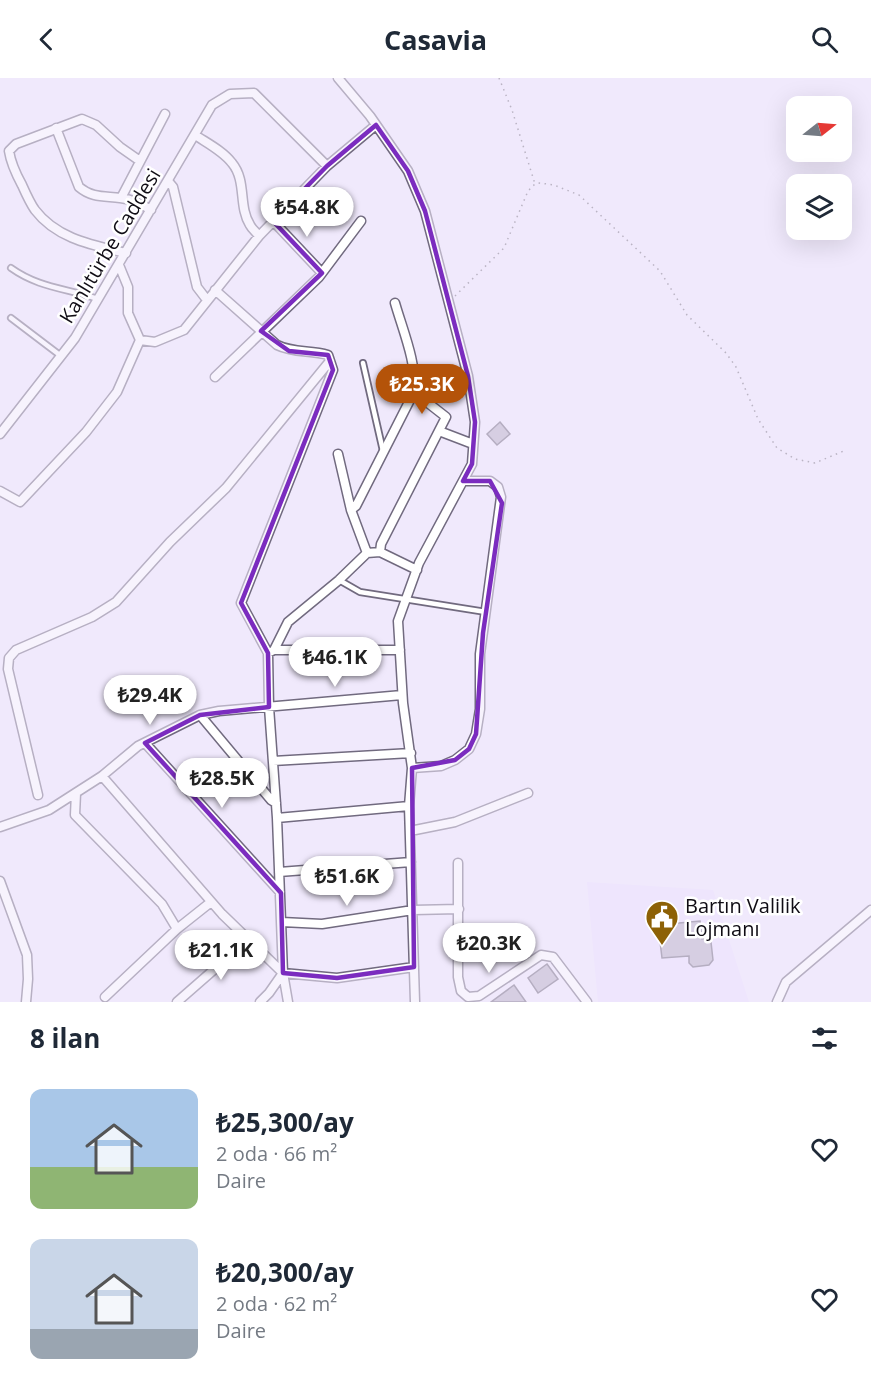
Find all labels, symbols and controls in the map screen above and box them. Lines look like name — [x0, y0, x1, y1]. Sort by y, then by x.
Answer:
text: Casavia — [384, 21, 487, 58]
icon: back — [30, 23, 63, 56]
icon: search — [808, 23, 841, 56]
north arrow — [786, 96, 852, 162]
map controls — [786, 96, 852, 240]
street label: Kanlıtürbe Caddesi — [53, 163, 166, 328]
button: layers — [786, 174, 852, 240]
pin: ₺54.8K — [258, 187, 356, 238]
text: ₺54.8K — [275, 193, 339, 220]
pin: ₺25.3K — [373, 364, 471, 415]
text: ₺25.3K — [390, 370, 454, 397]
pin: ₺46.1K — [286, 637, 384, 688]
text: ₺46.1K — [303, 643, 367, 670]
pin: ₺29.4K — [101, 675, 199, 726]
text: ₺29.4K — [118, 681, 182, 708]
pin: ₺28.5K — [173, 758, 271, 809]
text: ₺28.5K — [190, 764, 254, 791]
pin: ₺51.6K — [298, 856, 396, 907]
text: ₺51.6K — [315, 862, 379, 889]
place label: Bartın Valilik Lojmanı — [685, 892, 801, 942]
public building icon: Bartın Valilik Lojmanı — [644, 899, 680, 946]
pin: ₺20.3K — [440, 923, 538, 974]
text: ₺20.3K — [457, 929, 521, 956]
pin: ₺21.1K — [172, 930, 270, 981]
text: ₺21.1K — [189, 936, 253, 963]
text: 8 ilan — [30, 1020, 100, 1056]
icon: filters — [808, 1022, 841, 1055]
text: ₺25,300/ay — [216, 1104, 354, 1140]
icon: home — [78, 1113, 150, 1185]
icon: heart — [808, 1133, 841, 1166]
text: 2 oda · 66 m² — [216, 1140, 337, 1167]
text: Daire — [216, 1167, 266, 1194]
text: ₺20,300/ay — [216, 1254, 354, 1290]
icon: home — [78, 1263, 150, 1335]
icon: heart — [808, 1283, 841, 1316]
text: 2 oda · 62 m² — [216, 1290, 337, 1317]
text: Daire — [216, 1317, 266, 1344]

